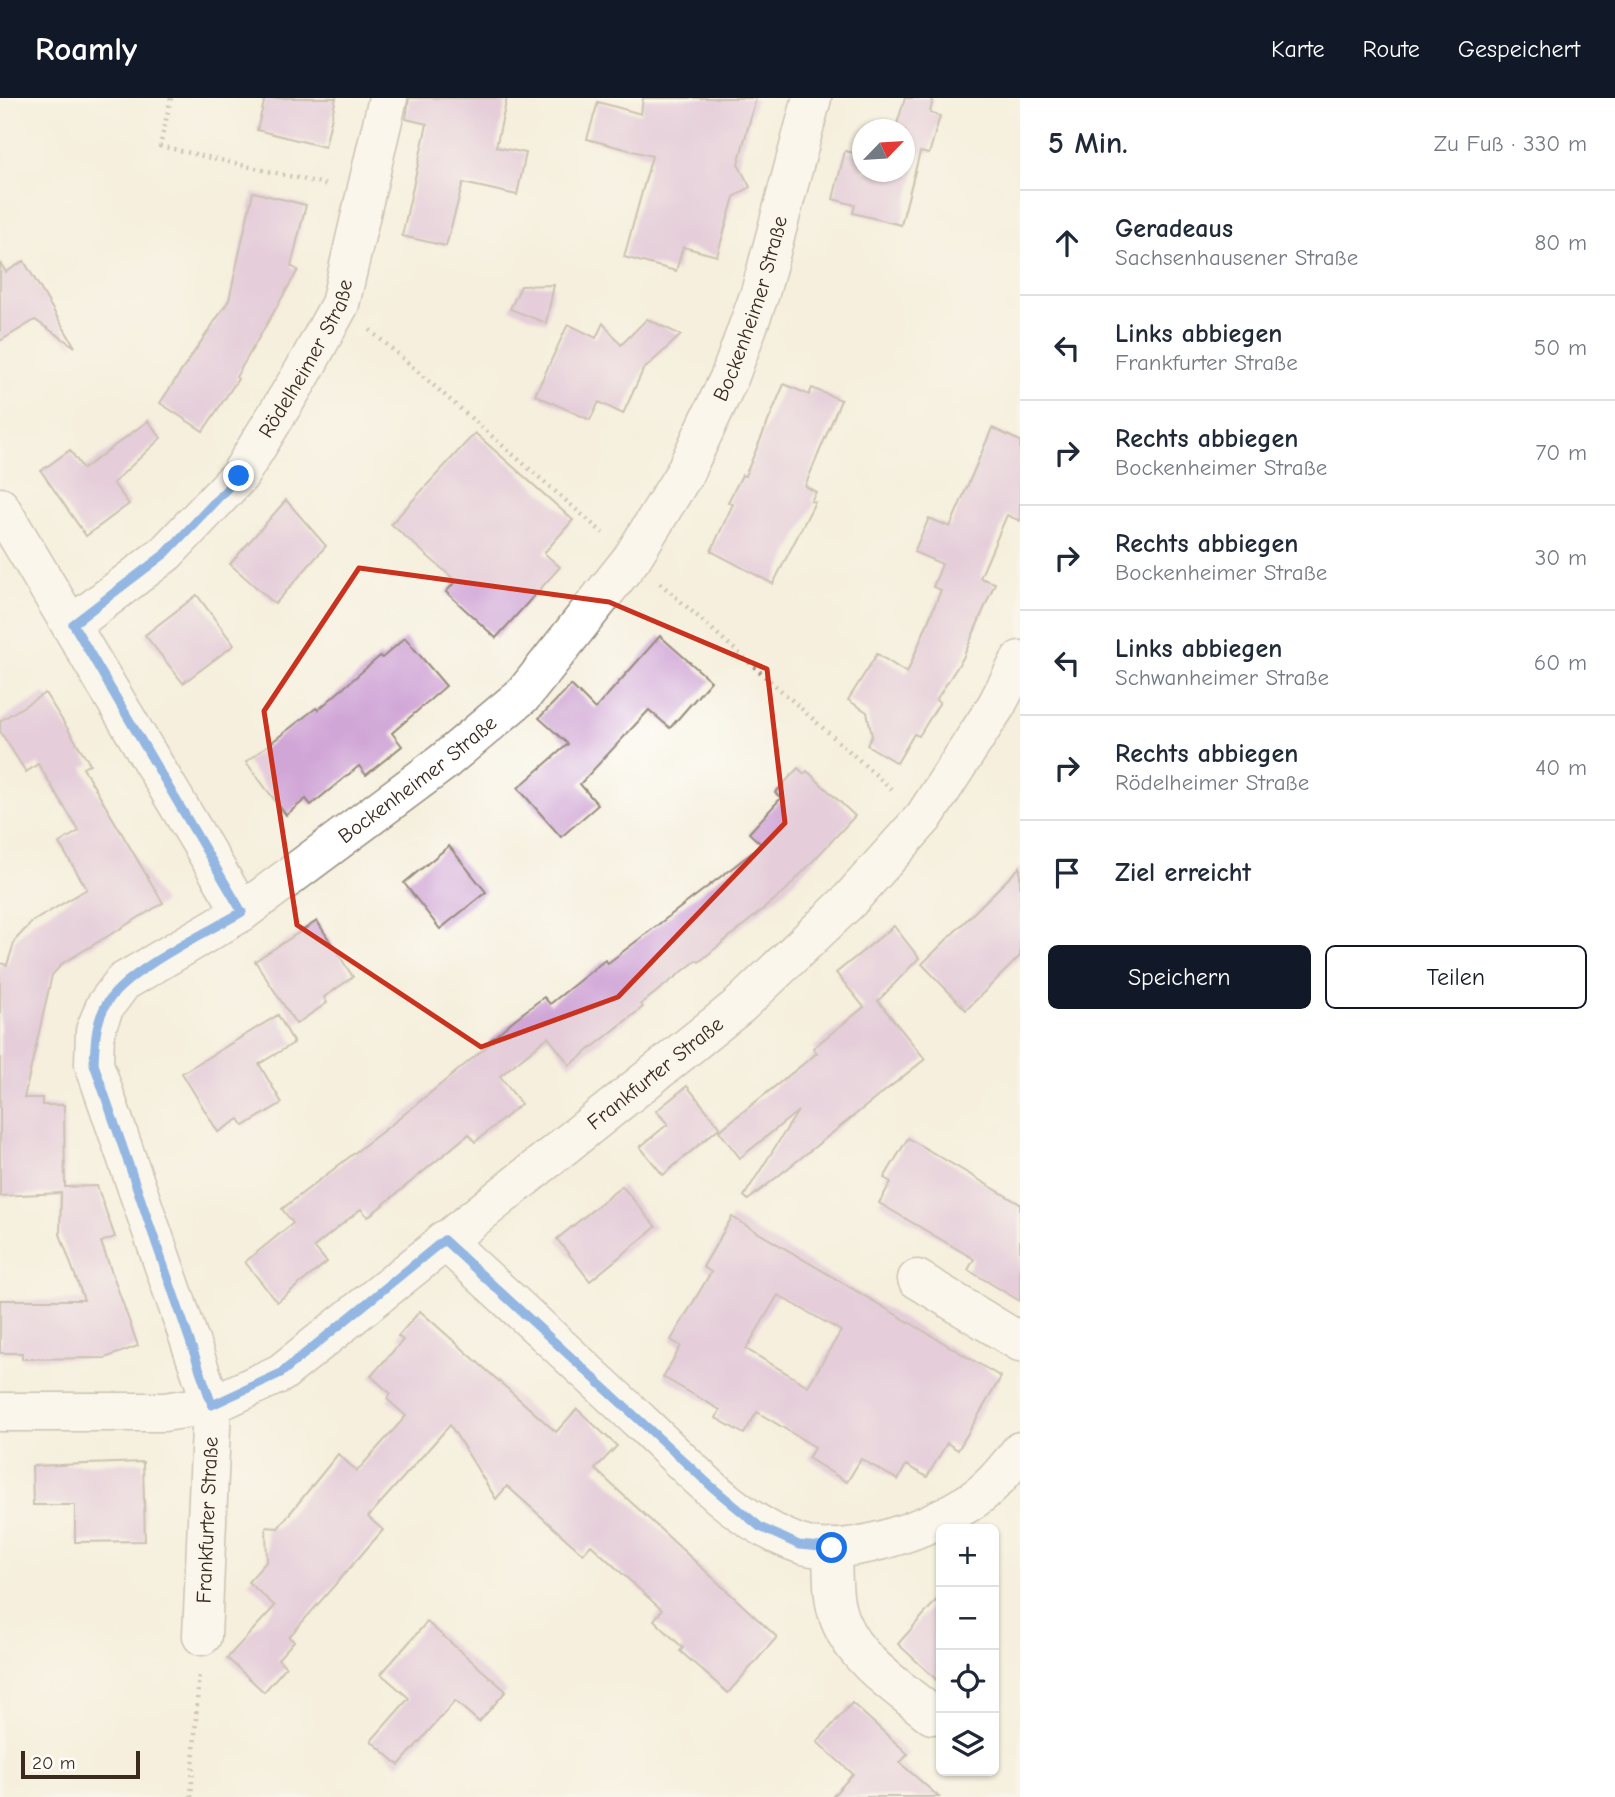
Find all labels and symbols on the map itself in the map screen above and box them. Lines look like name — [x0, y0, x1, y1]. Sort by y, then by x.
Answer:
north arrow — [852, 119, 915, 182]
street label: Bockenheimer Straße — [708, 213, 792, 405]
street label: Rödelheimer Straße — [253, 277, 357, 442]
route end — [223, 460, 254, 491]
street label: Bockenheimer Straße — [333, 710, 501, 848]
street label: Frankfurter Straße — [582, 1012, 728, 1135]
street label: Frankfurter Straße — [191, 1436, 223, 1604]
route start — [816, 1532, 847, 1563]
scale bar — [21, 1748, 140, 1780]

